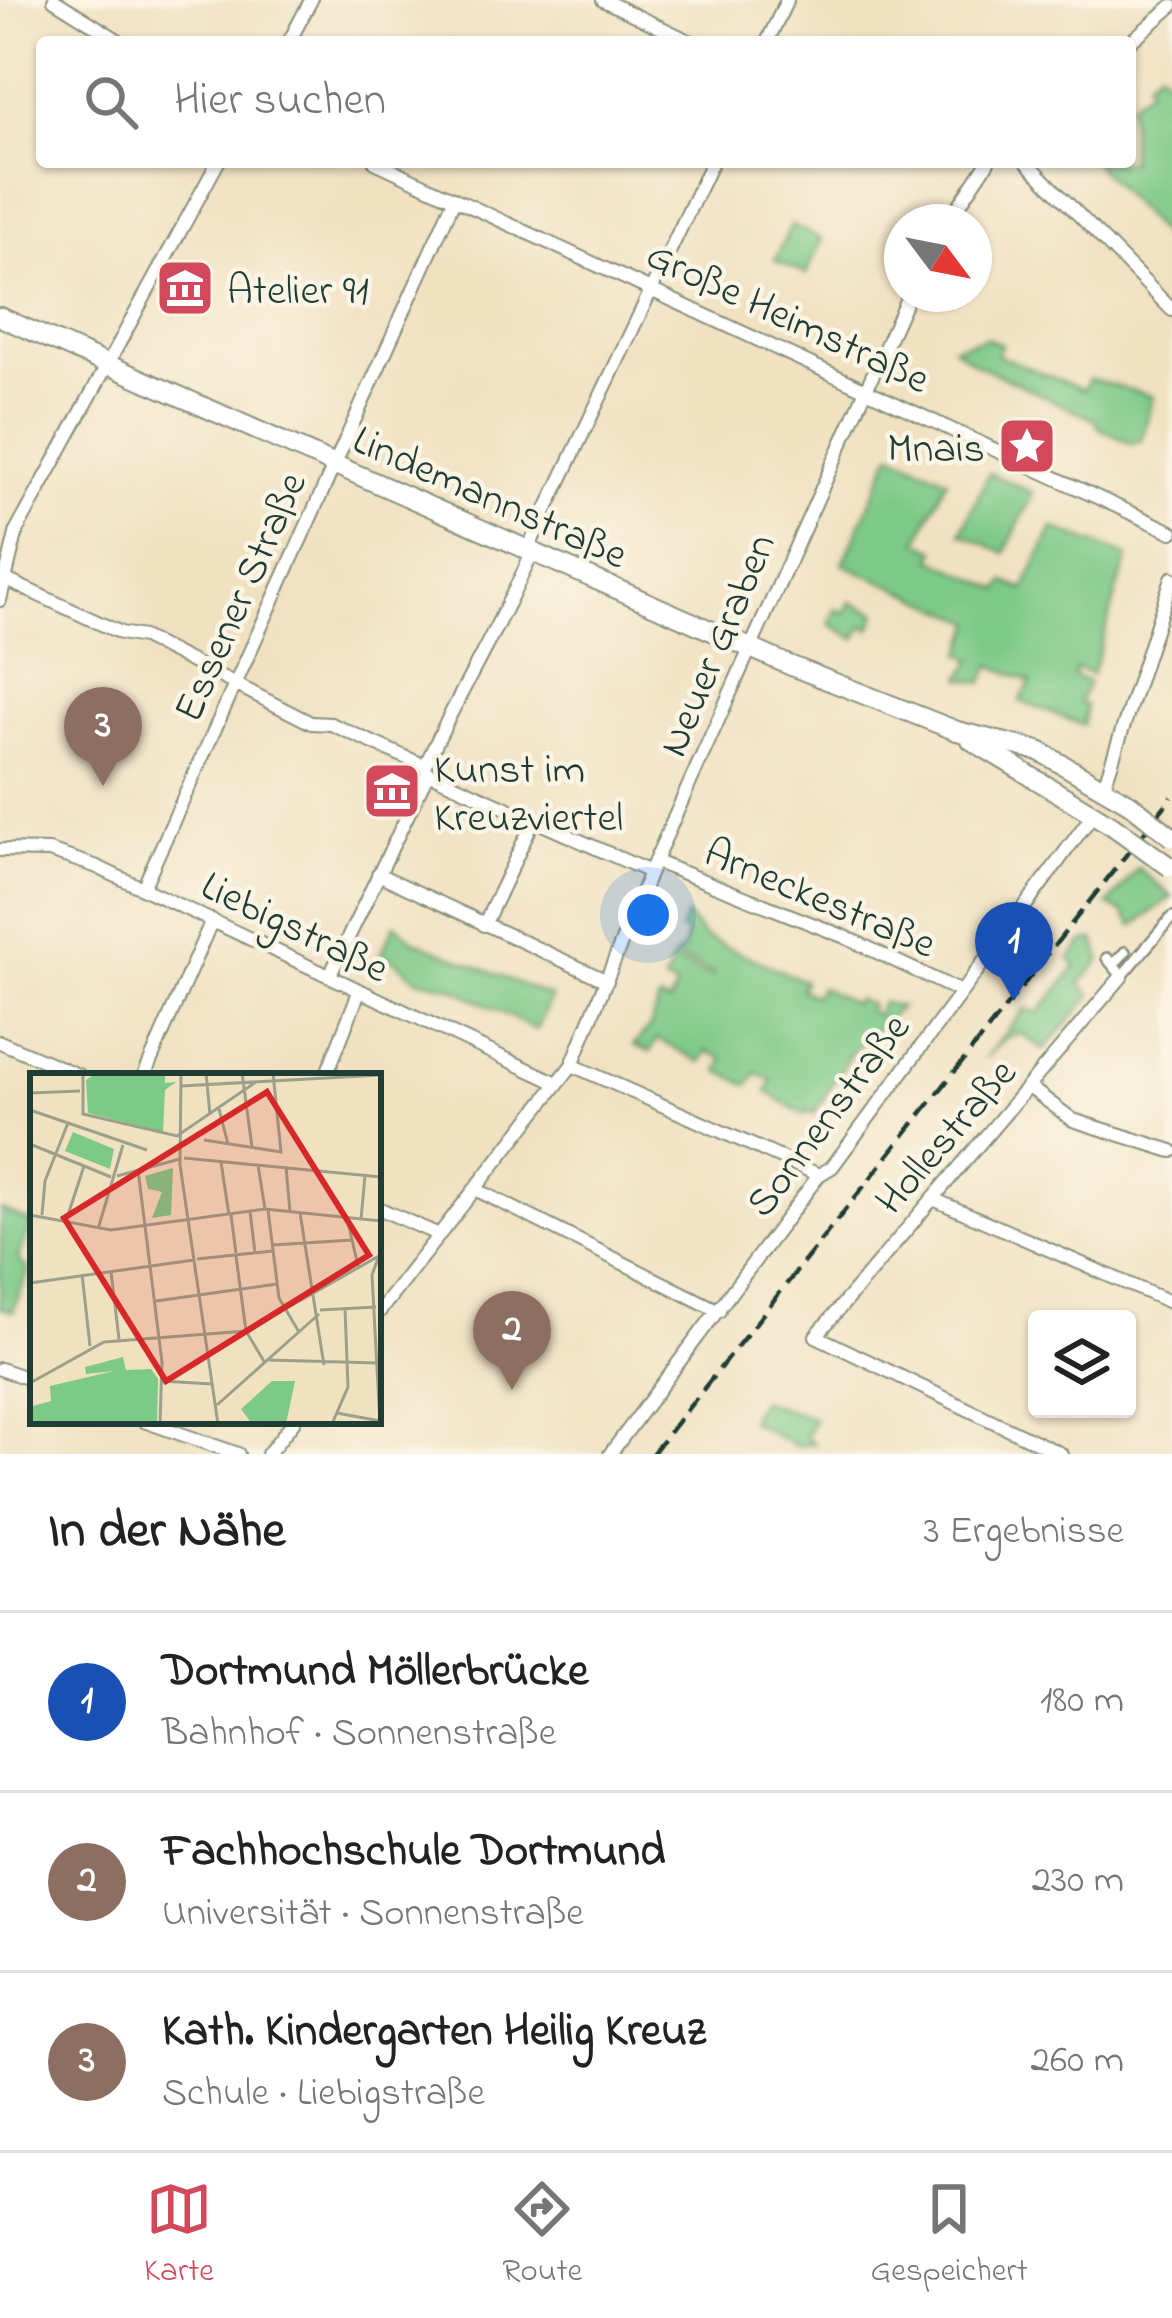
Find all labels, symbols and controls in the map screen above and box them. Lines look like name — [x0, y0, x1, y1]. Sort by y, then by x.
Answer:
search box — [36, 36, 1136, 168]
icon: search — [78, 69, 144, 135]
text: Hier suchen — [174, 69, 386, 135]
north arrow — [884, 204, 992, 312]
street label: Große Heimstraße — [635, 227, 939, 412]
museum icon: Atelier 91 — [154, 257, 216, 319]
place label: Atelier 91 — [227, 262, 369, 323]
street label: Lindemannstraße — [342, 411, 636, 587]
place icon: Mnais — [996, 415, 1058, 477]
place label: Mnais — [887, 420, 985, 481]
street label: Essener Straße — [160, 463, 324, 732]
street label: Neuer Graben — [645, 525, 794, 767]
pin: 3 — [64, 687, 142, 786]
place label: Kunst im Kreuzviertel — [434, 741, 623, 850]
museum icon: Kunst im Kreuzviertel — [361, 760, 423, 822]
street label: Arneckestraße — [694, 824, 945, 976]
street label: Liebigstraße — [190, 857, 399, 1001]
your location — [618, 885, 678, 945]
pin: 1 — [975, 902, 1053, 1001]
street label: Sonnenstraße — [733, 1002, 927, 1232]
street label: Hollestraße — [862, 1046, 1033, 1230]
inset map — [30, 1073, 381, 1424]
pin: 2 — [473, 1291, 551, 1390]
map controls — [1028, 1310, 1136, 1418]
button: layers — [1028, 1310, 1136, 1418]
text: In der Nähe — [48, 1495, 285, 1570]
text: 3 Ergebnisse — [923, 1504, 1124, 1561]
text: Dortmund Möllerbrücke — [162, 1640, 589, 1706]
text: 1 — [81, 1673, 93, 1730]
text: 180 m — [1040, 1673, 1124, 1730]
text: Bahnhof · Sonnenstraße — [162, 1706, 556, 1763]
text: Fachhochschule Dortmund — [162, 1820, 665, 1886]
text: 2 — [77, 1853, 97, 1910]
text: 230 m — [1032, 1853, 1124, 1910]
text: Universität · Sonnenstraße — [162, 1886, 584, 1943]
text: Kath. Kindergarten Heilig Kreuz — [162, 2000, 706, 2066]
text: 3 — [79, 2033, 95, 2090]
text: 260 m — [1031, 2033, 1124, 2090]
text: Schule · Liebigstraße — [162, 2066, 485, 2123]
tab: Karte — [144, 2176, 214, 2296]
tab: Route — [502, 2176, 582, 2296]
tab: Gespeichert — [871, 2176, 1028, 2296]

